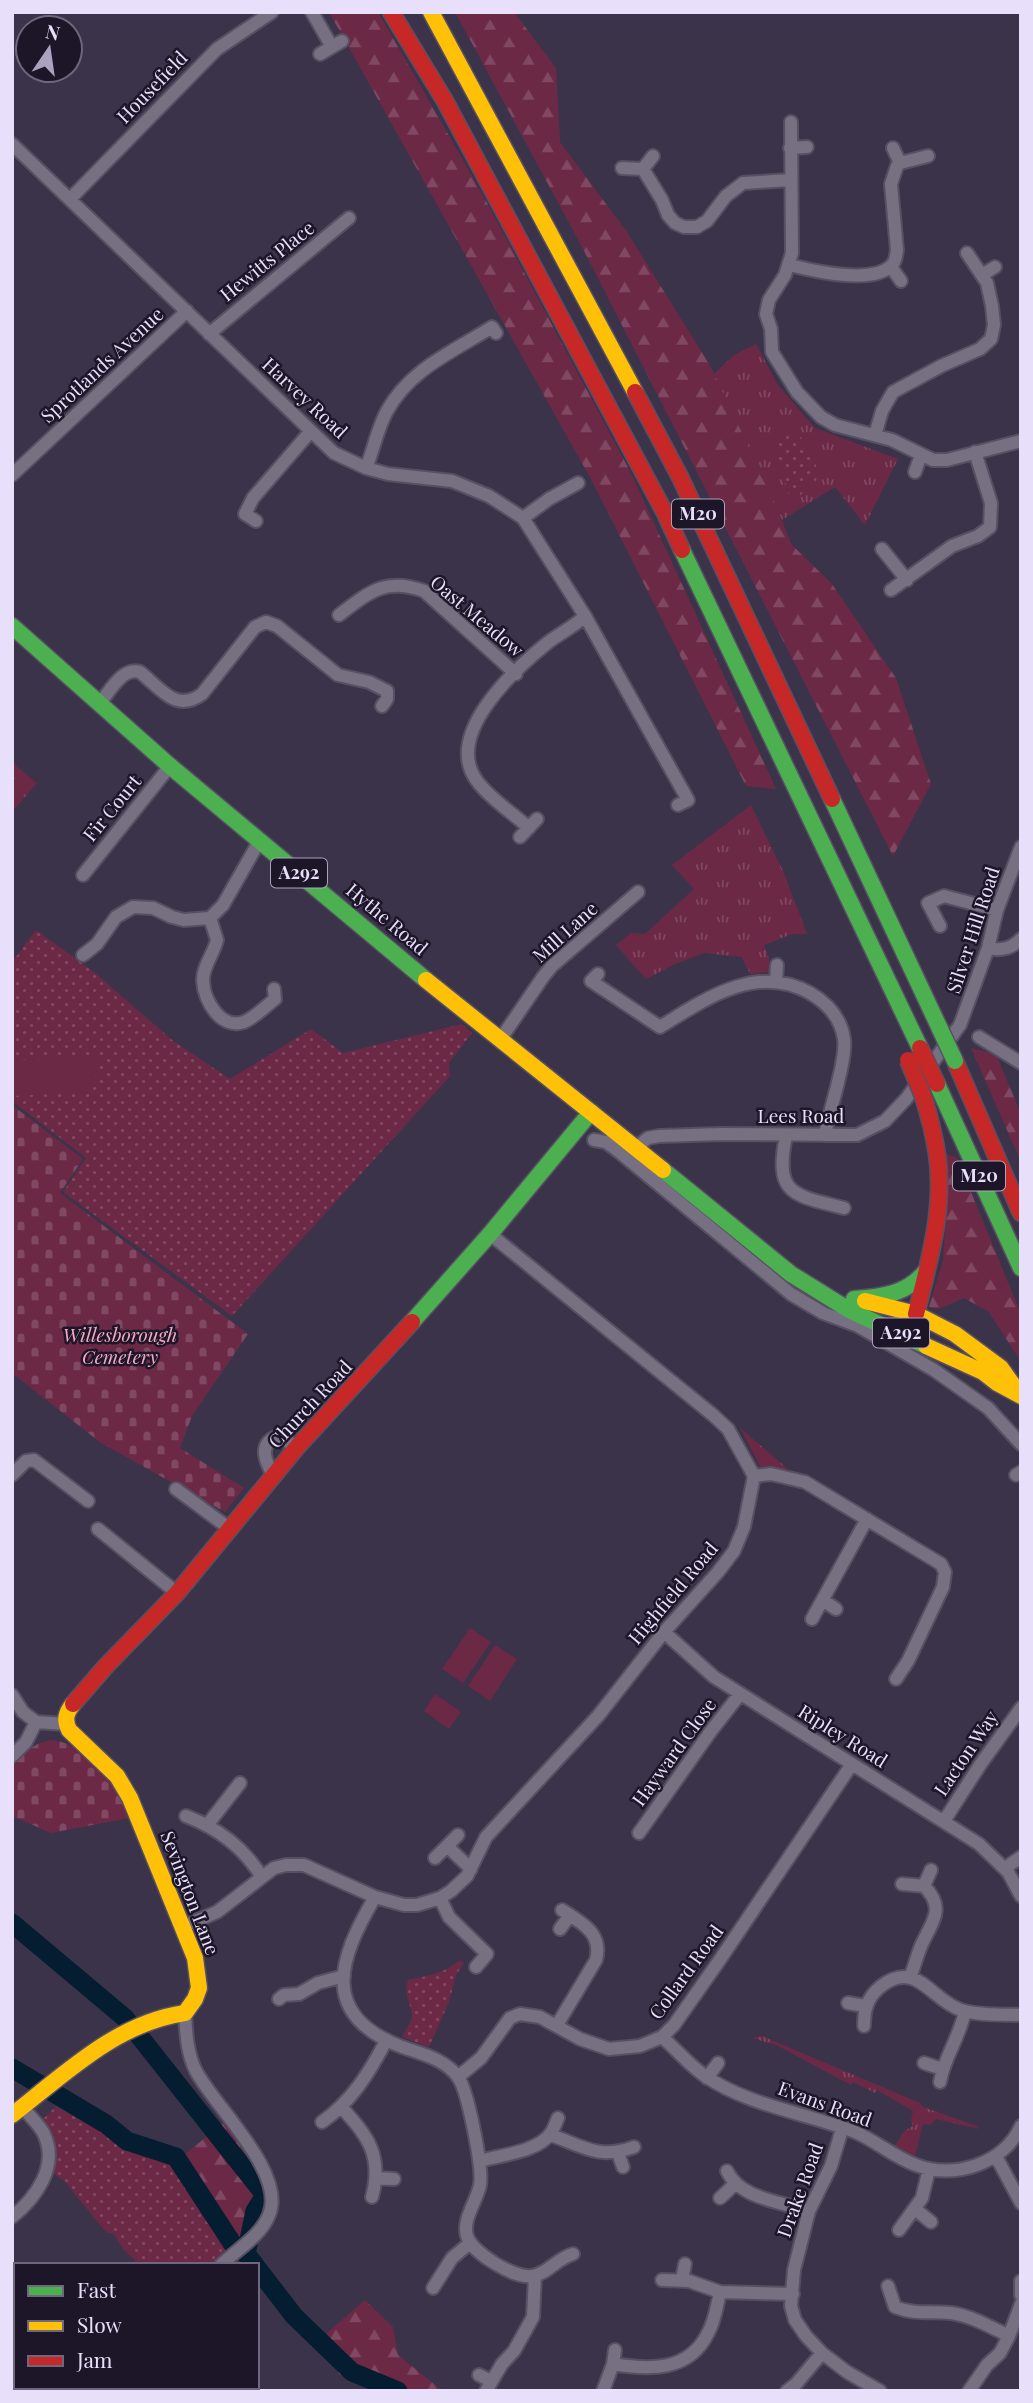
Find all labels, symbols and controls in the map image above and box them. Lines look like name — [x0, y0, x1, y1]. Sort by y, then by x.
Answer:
north arrow — [14, 14, 84, 84]
text: N — [43, 17, 63, 46]
street label: Housefield — [110, 44, 192, 128]
street label: Hewitts Place — [214, 214, 319, 306]
street label: Sprotlands Avenue — [34, 301, 168, 428]
street label: Harvey Road — [257, 351, 354, 444]
road number: M20 — [672, 500, 724, 528]
street label: Oast Meadow — [425, 569, 530, 662]
street label: Fir Court — [76, 768, 146, 846]
road number: A292 — [271, 858, 327, 888]
street label: Silver Hill Road — [939, 863, 1005, 996]
street label: Hythe Road — [341, 876, 434, 960]
street label: Mill Lane — [526, 895, 602, 967]
street label: Lees Road — [758, 1102, 844, 1128]
road number: M20 — [953, 1162, 1005, 1190]
road number: A292 — [873, 1318, 929, 1348]
park label: Willesborough Cemetery — [63, 1321, 177, 1369]
street label: Church Road — [262, 1354, 357, 1453]
street label: Highfield Road — [622, 1535, 723, 1649]
street label: Hayward Close — [625, 1692, 721, 1811]
street label: Ripley Road — [794, 1697, 893, 1773]
street label: Lacton Way — [927, 1704, 1003, 1800]
street label: Sevington Lane — [155, 1827, 226, 1958]
street label: Collard Road — [642, 1919, 728, 2024]
street label: Evans Road — [775, 2074, 876, 2132]
street label: Drake Road — [770, 2139, 828, 2241]
legend — [14, 2263, 259, 2389]
text: Fast — [77, 2275, 116, 2303]
text: Slow — [77, 2310, 122, 2338]
text: Jam — [76, 2345, 113, 2373]

